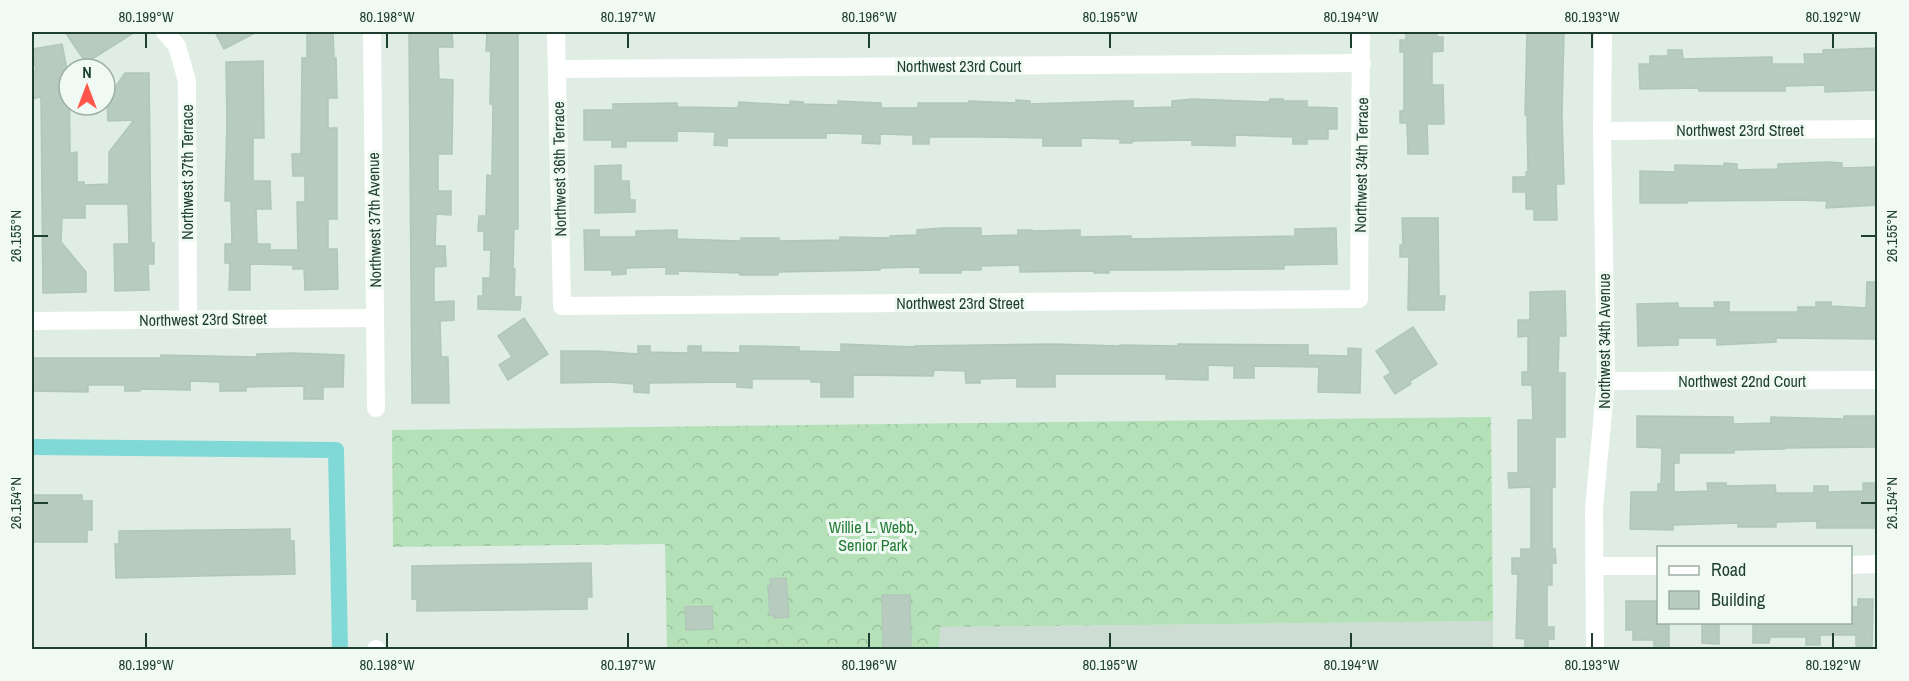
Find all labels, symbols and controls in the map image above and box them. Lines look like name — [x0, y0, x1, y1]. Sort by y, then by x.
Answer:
text: 80.199°W — [118, 6, 174, 27]
text: 80.198°W — [359, 6, 415, 27]
text: 80.197°W — [600, 6, 656, 27]
text: 80.196°W — [841, 6, 897, 27]
text: 80.195°W — [1082, 6, 1138, 27]
text: 80.194°W — [1323, 6, 1379, 27]
text: 80.193°W — [1564, 6, 1620, 27]
text: 80.192°W — [1805, 6, 1861, 27]
street label: Northwest 23rd Court — [897, 55, 1022, 77]
north arrow — [57, 57, 117, 117]
text: N — [82, 61, 92, 83]
street label: Northwest 34th Terrace — [1349, 97, 1373, 233]
street label: Northwest 36th Terrace — [547, 101, 571, 237]
street label: Northwest 37th Terrace — [176, 104, 198, 240]
street label: Northwest 23rd Street — [1676, 119, 1804, 141]
street label: Northwest 37th Avenue — [362, 152, 386, 288]
text: 26.155°N — [5, 210, 26, 262]
text: 26.155°N — [1881, 210, 1902, 262]
street label: Northwest 34th Avenue — [1593, 273, 1615, 409]
street label: Northwest 23rd Street — [896, 292, 1024, 314]
street label: Northwest 23rd Street — [139, 307, 267, 331]
street label: Northwest 22nd Court — [1678, 370, 1806, 392]
text: 26.154°N — [5, 477, 26, 529]
text: 26.154°N — [1881, 477, 1902, 529]
park label: Willie L. Webb, Senior Park — [829, 516, 917, 556]
legend — [1657, 546, 1852, 624]
text: Road — [1711, 557, 1746, 582]
text: Building — [1711, 587, 1766, 612]
text: 80.199°W — [118, 654, 174, 675]
text: 80.198°W — [359, 654, 415, 675]
text: 80.197°W — [600, 654, 656, 675]
text: 80.196°W — [841, 654, 897, 675]
text: 80.195°W — [1082, 654, 1138, 675]
text: 80.194°W — [1323, 654, 1379, 675]
text: 80.193°W — [1564, 654, 1620, 675]
text: 80.192°W — [1805, 654, 1861, 675]

